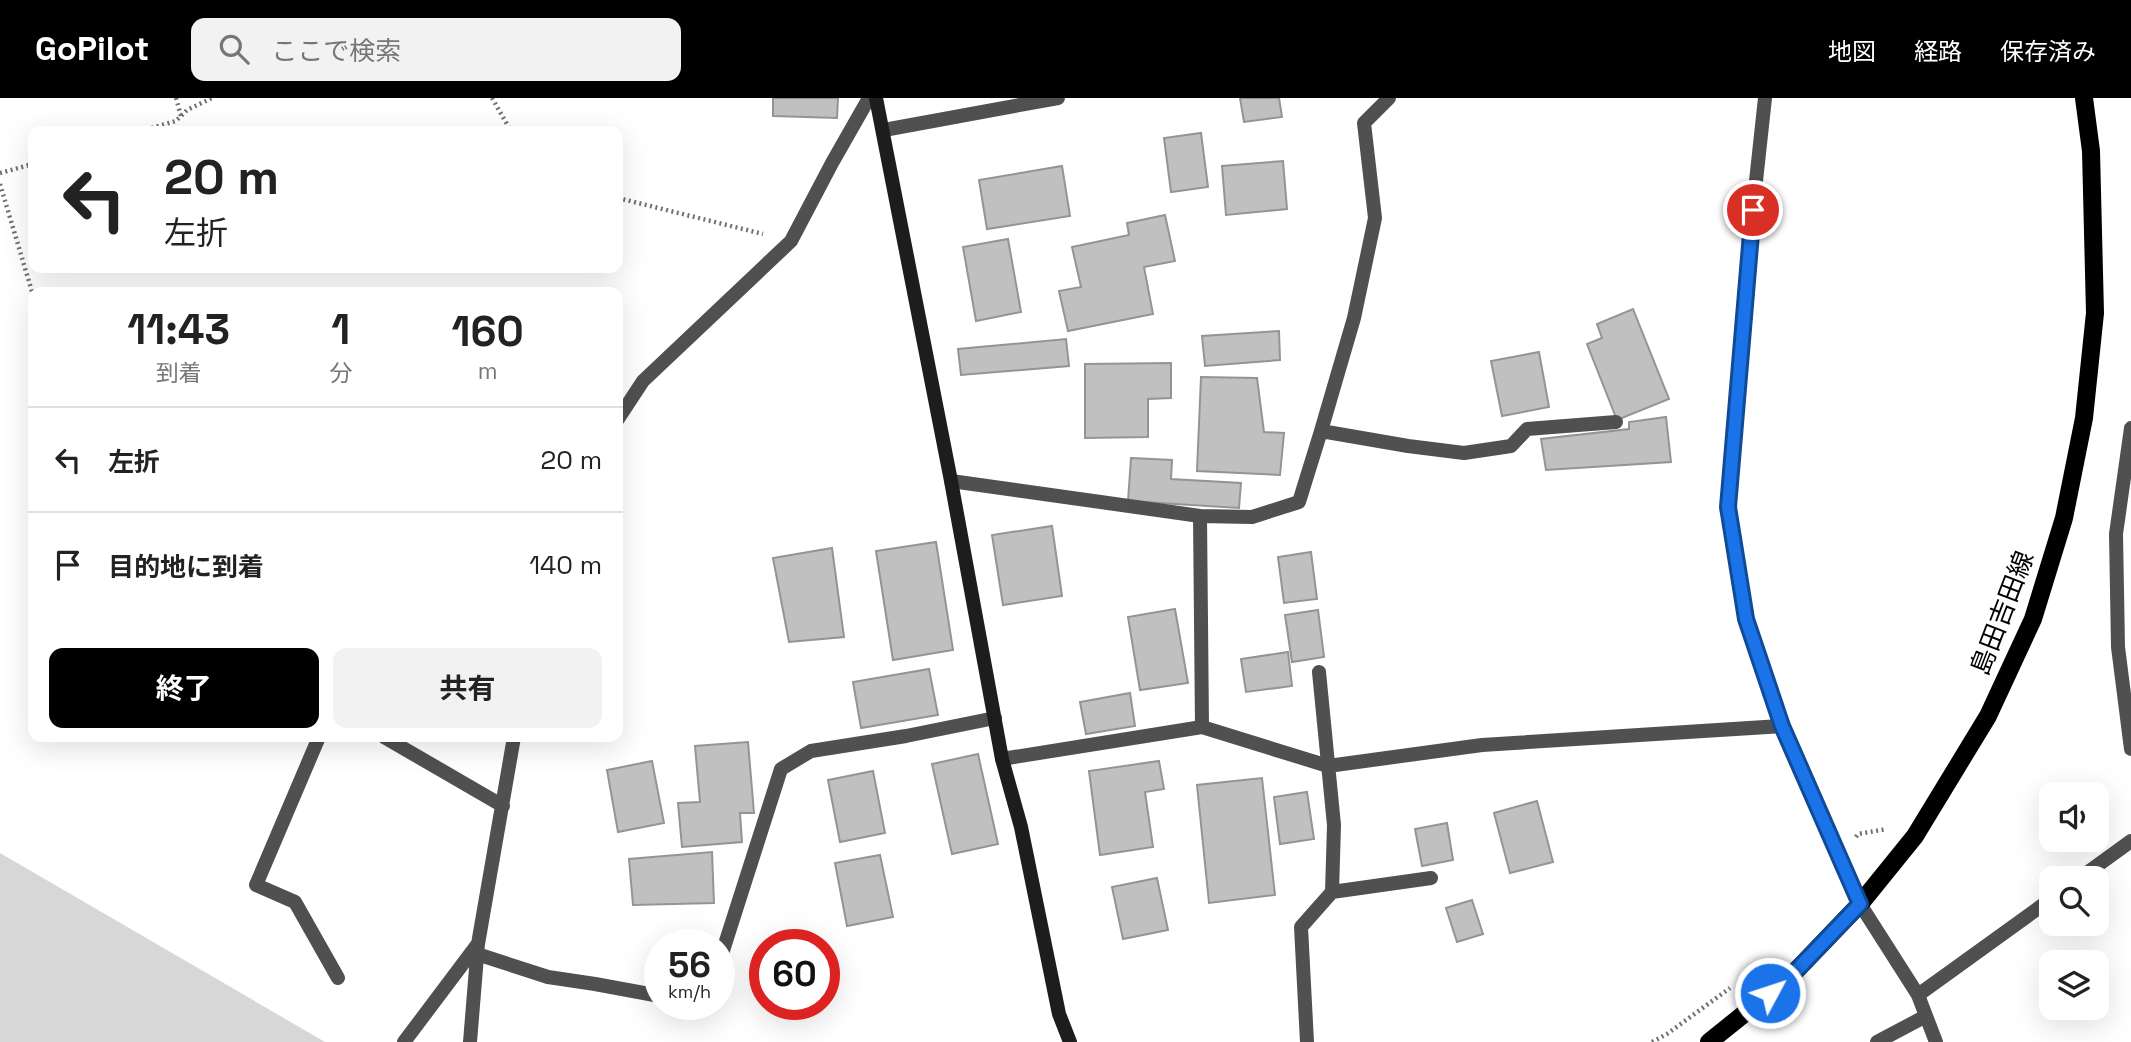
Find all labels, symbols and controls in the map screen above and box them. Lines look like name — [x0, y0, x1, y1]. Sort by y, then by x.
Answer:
search box — [191, 18, 681, 81]
text: GoPilot — [35, 28, 149, 70]
icon: search — [215, 30, 253, 68]
text: ここで検索 — [271, 34, 401, 68]
text: 地図 — [1828, 36, 1876, 67]
text: 経路 — [1914, 36, 1962, 67]
text: 保存済み — [2000, 36, 2096, 67]
text: 20 m — [164, 146, 279, 208]
icon: left — [49, 154, 140, 245]
pin — [1723, 180, 1783, 240]
icon: arrive — [1734, 191, 1772, 229]
text: 左折 — [164, 213, 228, 253]
text: 11:43 — [127, 303, 230, 356]
text: 1 — [331, 303, 350, 356]
text: 160 — [452, 305, 524, 358]
text: m — [478, 356, 498, 386]
text: 到着 — [156, 358, 202, 388]
text: 分 — [329, 358, 352, 388]
icon: left — [49, 441, 87, 479]
text: 20 m — [541, 443, 602, 477]
text: 左折 — [108, 445, 160, 479]
icon: arrive — [49, 546, 87, 584]
street label: 島田吉田線 — [1963, 546, 2041, 680]
text: 140 m — [529, 548, 602, 582]
text: 目的地に到着 — [108, 550, 264, 584]
button: 終了 — [49, 648, 319, 728]
button: 共有 — [333, 648, 602, 728]
map controls — [2039, 782, 2109, 1020]
button: sound — [2039, 782, 2109, 852]
button: search — [2039, 866, 2109, 936]
speed limit sign: 60 — [749, 929, 840, 1020]
text: 56 — [668, 943, 711, 987]
button: layers — [2039, 950, 2109, 1020]
position arrow — [1733, 956, 1807, 1030]
text: km/h — [668, 980, 711, 1003]

